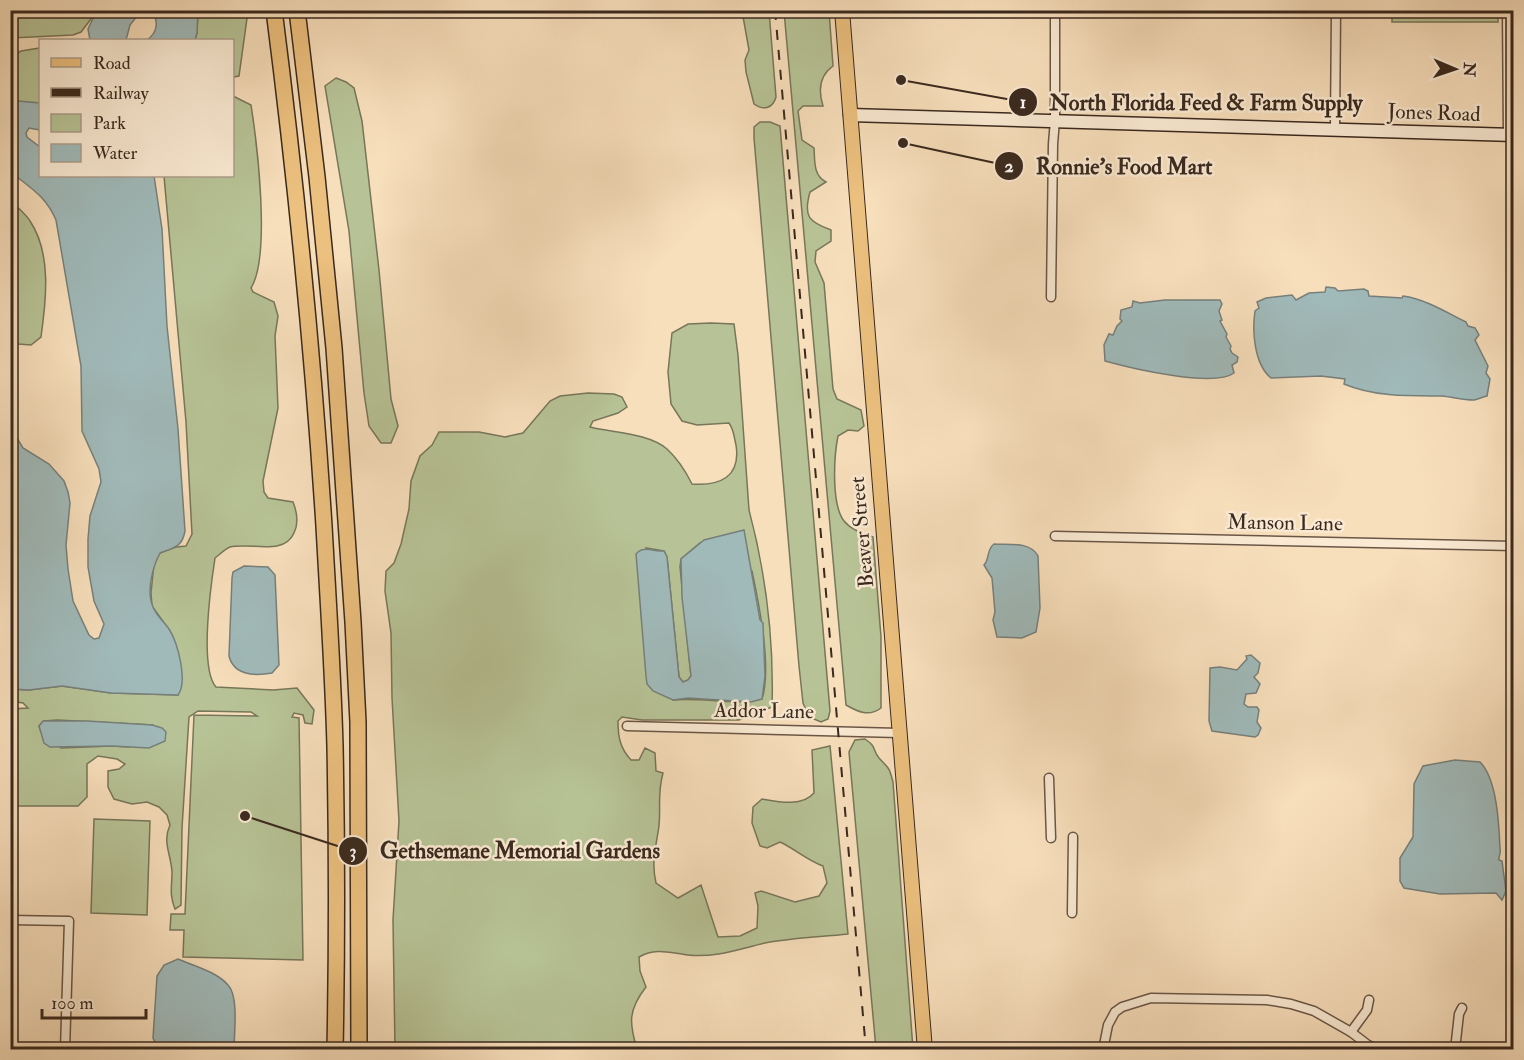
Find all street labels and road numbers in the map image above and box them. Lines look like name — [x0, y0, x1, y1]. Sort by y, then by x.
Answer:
street label: Jones Road — [1386, 98, 1482, 128]
street label: Beaver Street — [844, 475, 880, 589]
street label: Manson Lane — [1227, 508, 1343, 538]
street label: Addor Lane — [713, 697, 814, 725]

